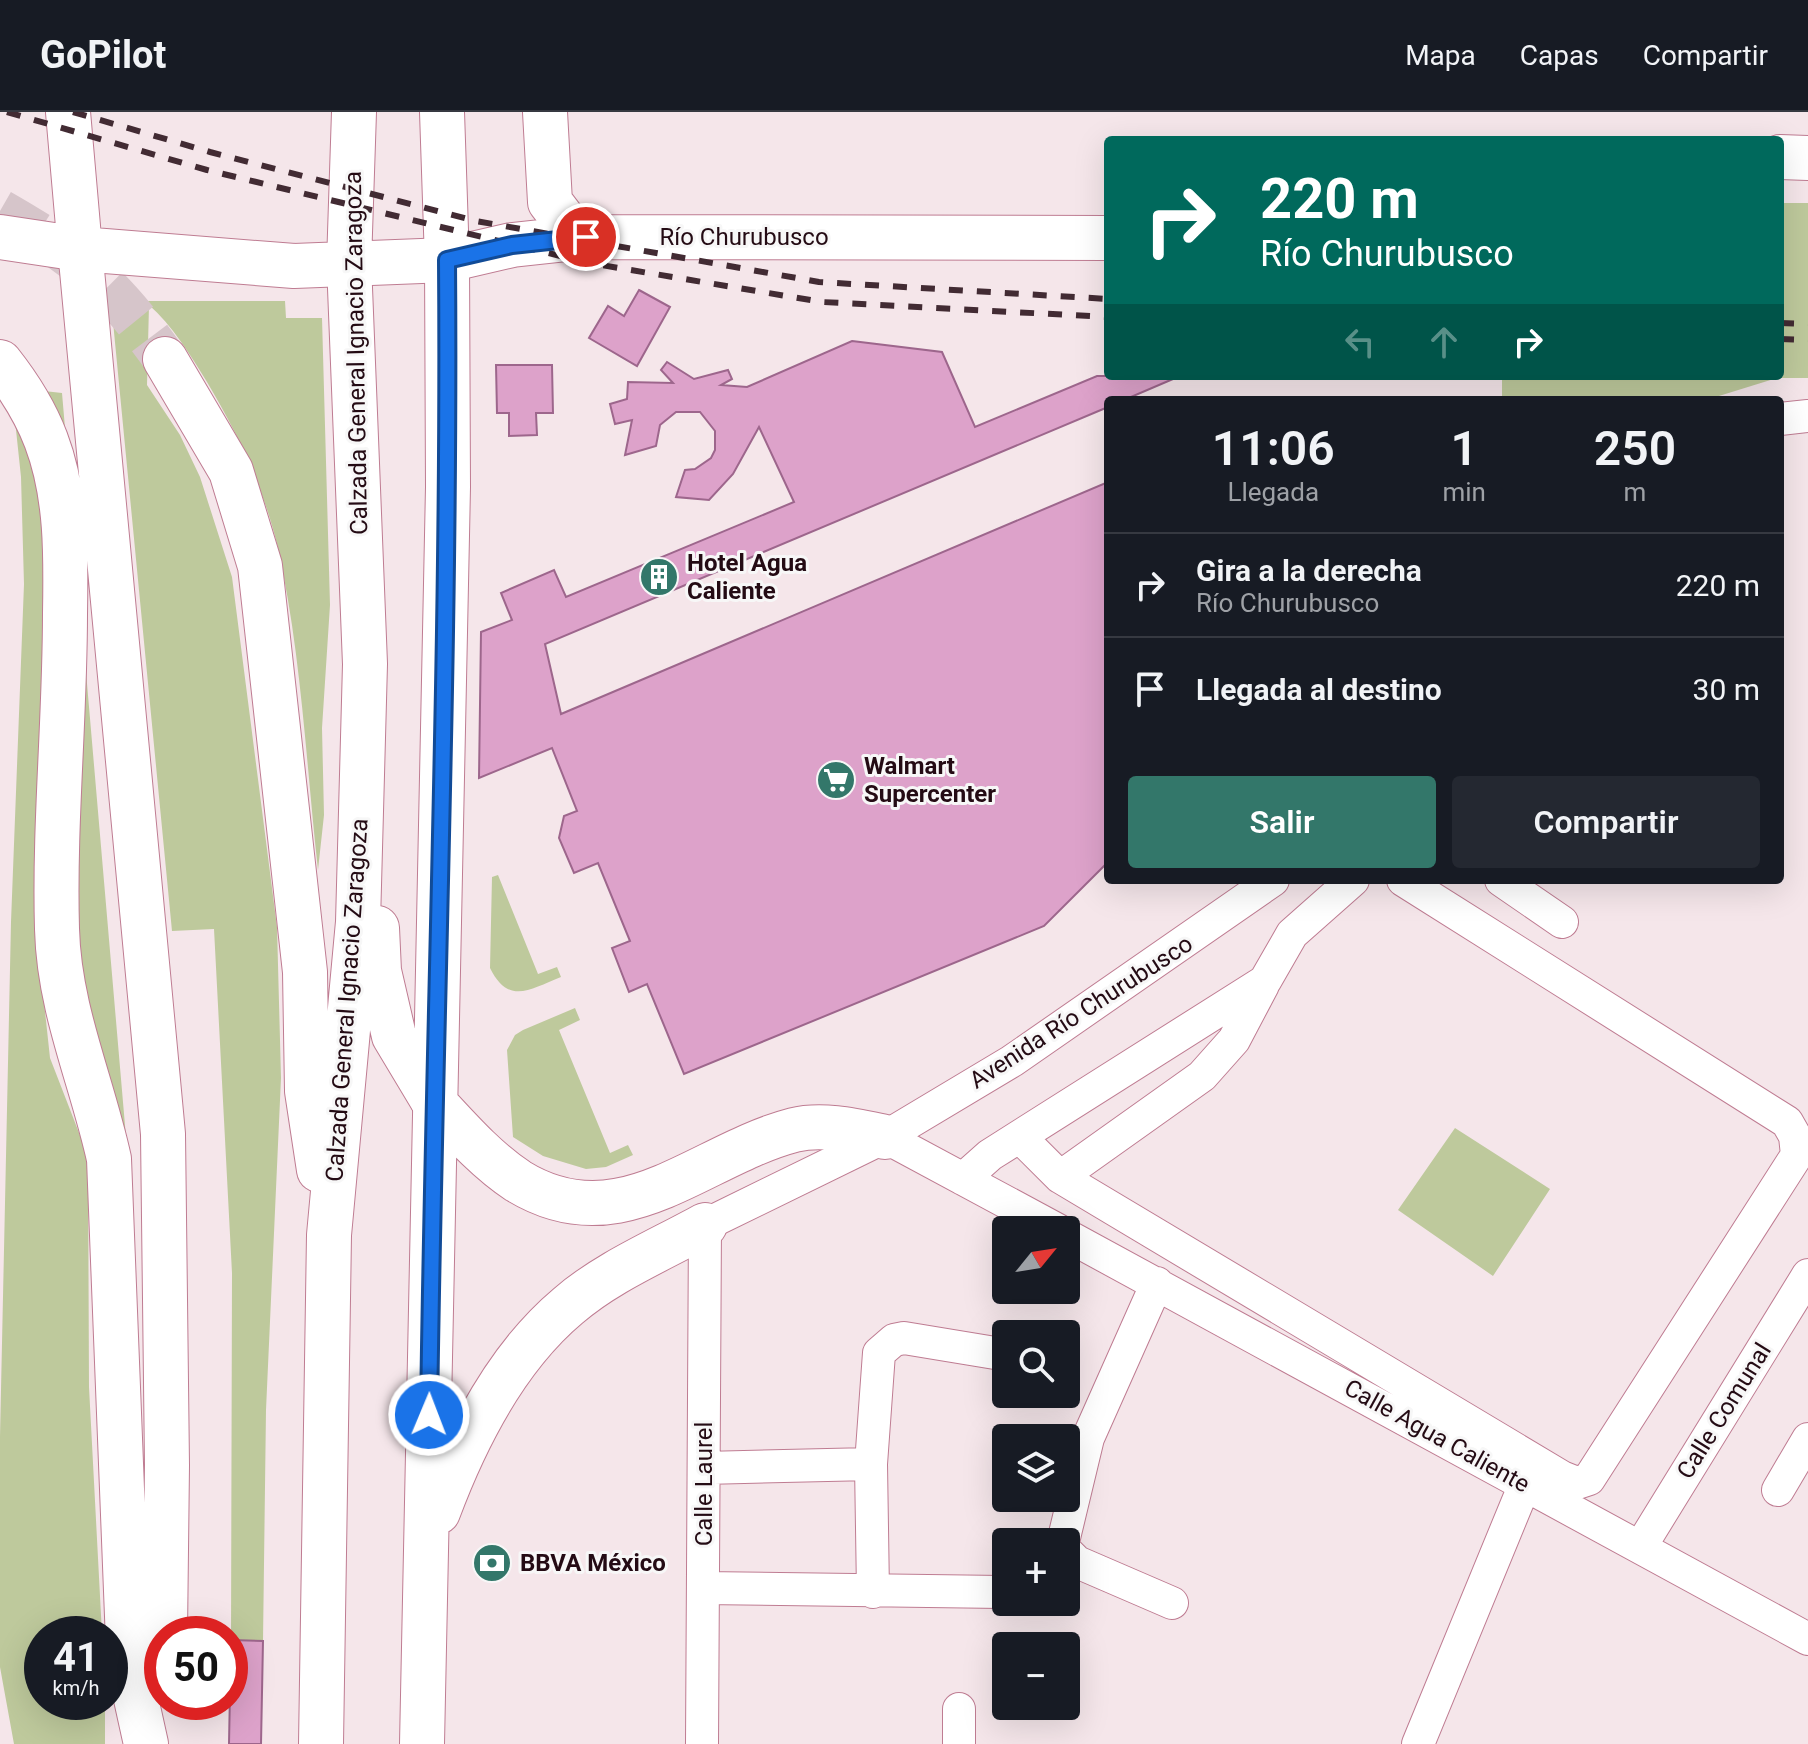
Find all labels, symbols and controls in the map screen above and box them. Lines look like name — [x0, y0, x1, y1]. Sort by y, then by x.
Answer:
text: GoPilot — [40, 33, 166, 77]
text: Mapa — [1405, 39, 1476, 72]
text: Capas — [1520, 39, 1599, 72]
text: Compartir — [1643, 39, 1768, 72]
text: 220 m — [1260, 166, 1419, 232]
icon: right — [1128, 168, 1232, 272]
street label: Calzada General Ignacio Zaragoza — [339, 171, 373, 535]
pin — [552, 203, 620, 271]
icon: arrive — [564, 215, 608, 259]
street label: Río Churubusco — [659, 223, 829, 251]
text: Río Churubusco — [1260, 233, 1514, 275]
icon: left — [1338, 320, 1382, 364]
icon: ahead — [1422, 320, 1466, 364]
icon: right — [1506, 320, 1550, 364]
text: 11:06 — [1212, 420, 1335, 477]
text: 1 — [1451, 420, 1478, 477]
text: 250 — [1594, 420, 1676, 477]
text: Llegada — [1227, 477, 1319, 507]
text: min — [1442, 477, 1486, 507]
text: m — [1624, 477, 1646, 507]
place label: Hotel Agua Caliente — [687, 549, 807, 605]
text: Gira a la derecha — [1196, 553, 1422, 588]
building icon: Hotel Agua Caliente — [638, 556, 680, 598]
icon: right — [1128, 563, 1172, 607]
text: 220 m — [1676, 568, 1760, 603]
text: Río Churubusco — [1196, 588, 1379, 618]
icon: arrive — [1128, 667, 1172, 711]
text: Llegada al destino — [1196, 672, 1442, 707]
text: 30 m — [1693, 672, 1760, 707]
place label: Walmart Supercenter — [864, 752, 996, 808]
supermarket icon: Walmart Supercenter — [815, 759, 857, 801]
button: Salir — [1128, 776, 1436, 868]
button: Compartir — [1452, 776, 1760, 868]
street label: Calzada General Ignacio Zaragoza — [320, 817, 374, 1183]
street label: Avenida Río Churubusco — [964, 929, 1198, 1095]
north arrow — [992, 1216, 1080, 1304]
map controls — [992, 1216, 1080, 1720]
button: search — [992, 1320, 1080, 1408]
street label: Calle Comunal — [1671, 1338, 1777, 1484]
position arrow — [387, 1373, 471, 1457]
street label: Calle Agua Caliente — [1340, 1374, 1534, 1498]
street label: Calle Laurel — [690, 1422, 718, 1546]
button: layers — [992, 1424, 1080, 1512]
button: + — [992, 1528, 1080, 1616]
bank icon: BBVA México — [471, 1542, 513, 1584]
place label: BBVA México — [520, 1549, 666, 1577]
speed limit sign: 50 — [144, 1616, 248, 1720]
button: − — [992, 1632, 1080, 1720]
text: 41 — [53, 1634, 99, 1681]
text: km/h — [53, 1676, 99, 1700]

